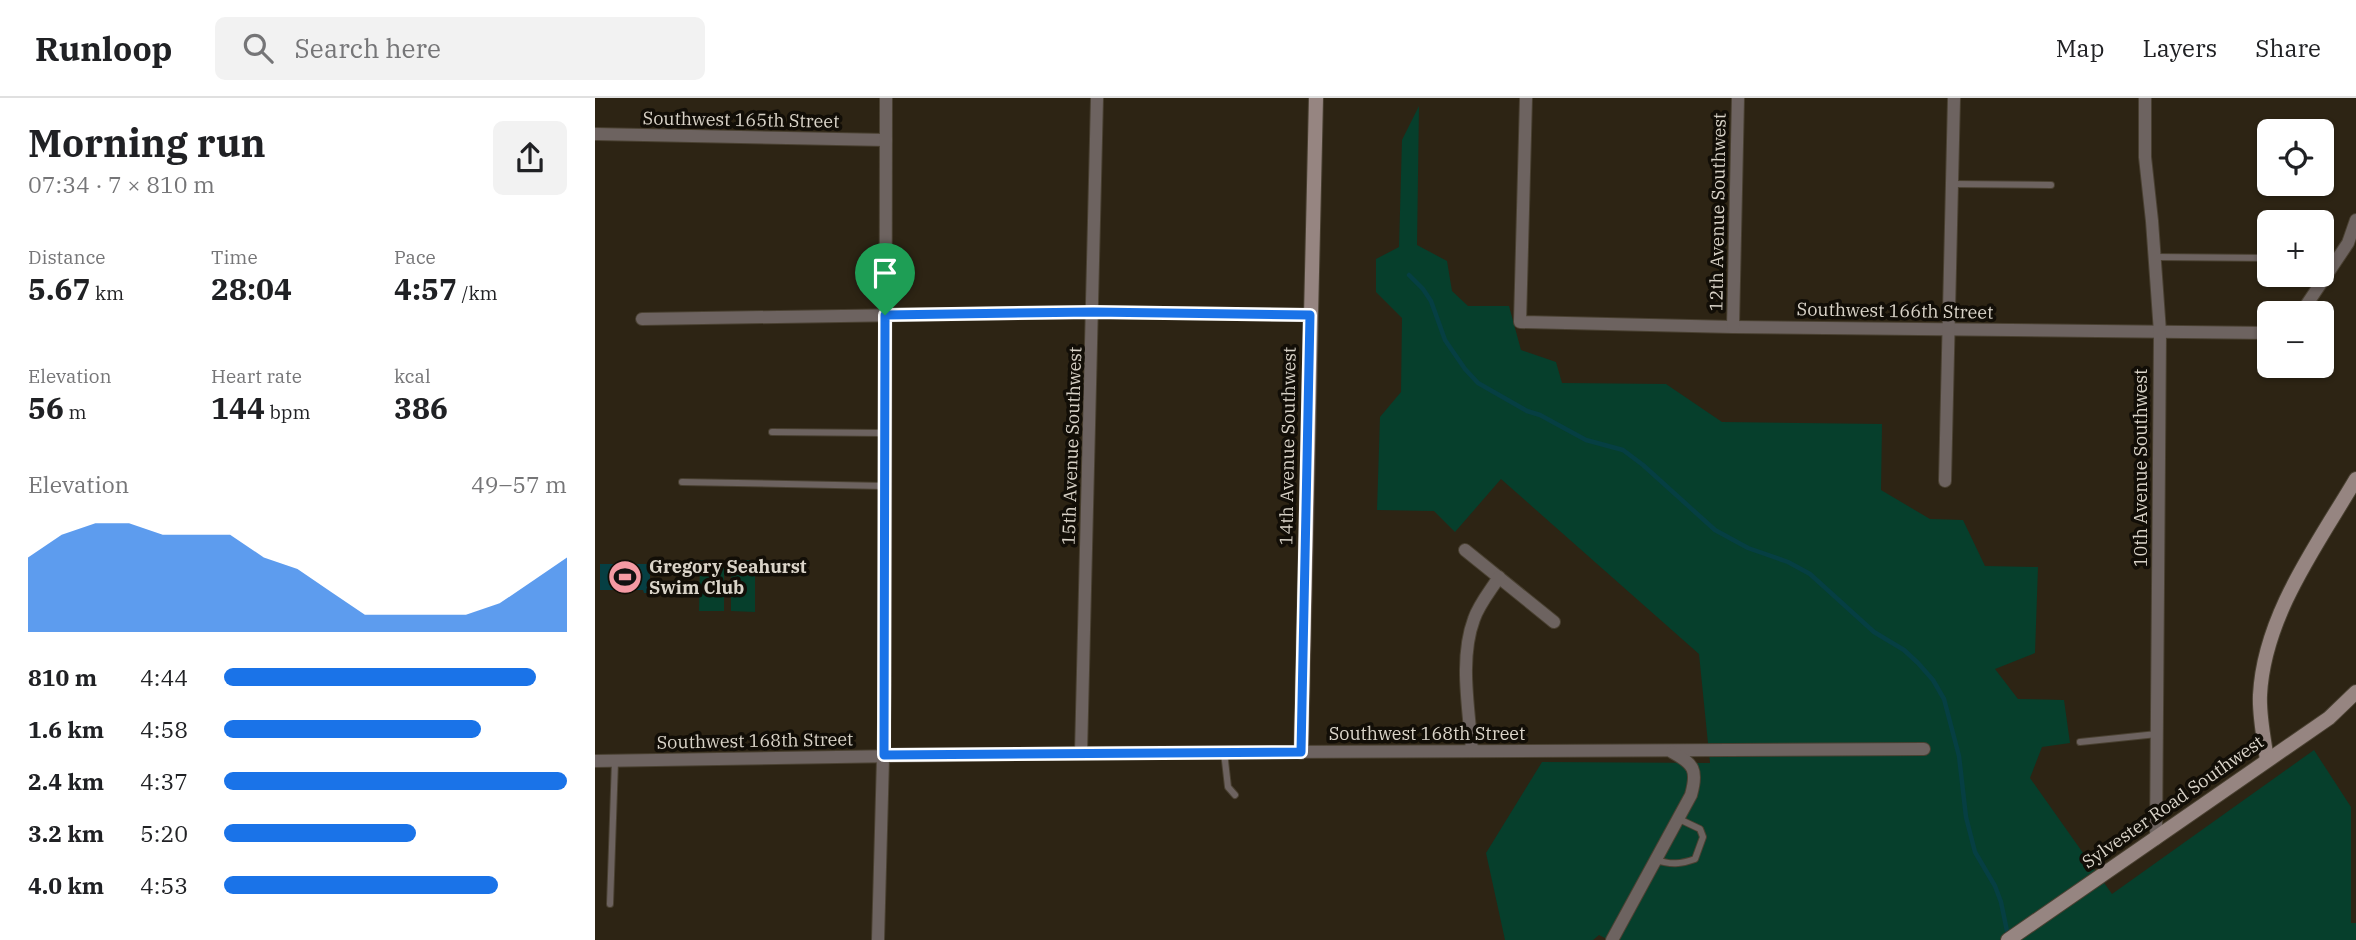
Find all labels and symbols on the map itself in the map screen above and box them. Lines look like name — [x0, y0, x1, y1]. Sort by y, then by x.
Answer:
street label: Southwest 165th Street — [642, 106, 840, 133]
street label: 12th Avenue Southwest — [1704, 112, 1731, 311]
pin — [855, 243, 915, 315]
street label: Southwest 166th Street — [1796, 297, 1994, 324]
street label: 15th Avenue Southwest — [1057, 346, 1086, 546]
street label: 14th Avenue Southwest — [1274, 346, 1301, 545]
street label: 10th Avenue Southwest — [2129, 369, 2152, 567]
place label: Gregory Seahurst Swim Club — [649, 555, 807, 599]
sports icon: Gregory Seahurst Swim Club — [606, 558, 644, 596]
street label: Southwest 168th Street — [1329, 722, 1525, 745]
street label: Southwest 168th Street — [656, 727, 854, 754]
street label: Sylvester Road Southwest — [2077, 730, 2268, 873]

